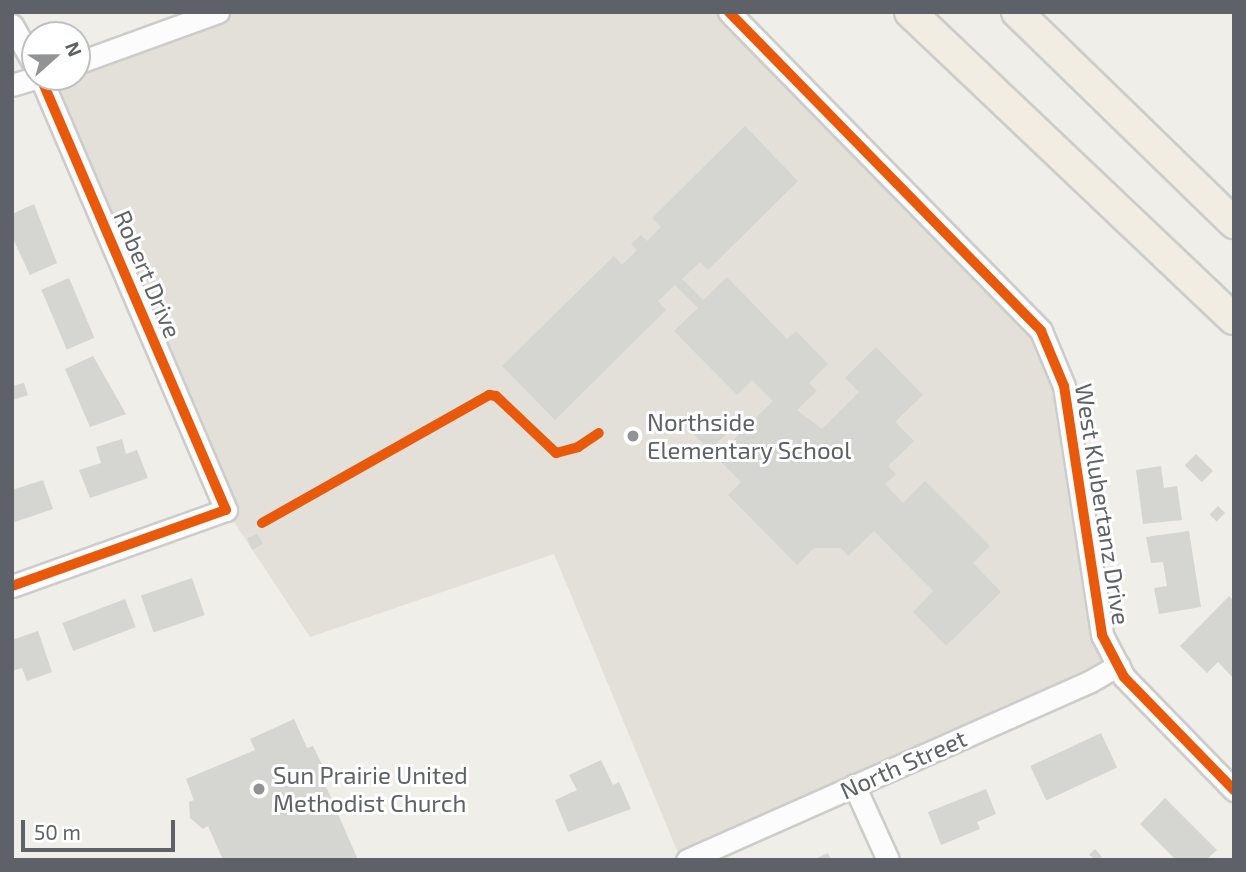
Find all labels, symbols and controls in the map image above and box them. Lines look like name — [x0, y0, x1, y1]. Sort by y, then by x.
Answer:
north arrow — [21, 21, 91, 91]
text: N — [61, 38, 87, 60]
street label: Robert Drive — [108, 206, 188, 342]
street label: West Klubertanz Drive — [1070, 381, 1136, 627]
place label: Northside Elementary School — [647, 408, 852, 464]
marker: Northside Elementary School — [625, 428, 641, 444]
street label: North Street — [835, 723, 971, 805]
place label: Sun Prairie United Methodist Church — [273, 761, 468, 817]
marker: Sun Prairie United Methodist Church — [251, 781, 267, 797]
scale bar — [24, 806, 178, 850]
text: 50 m — [34, 819, 81, 844]

